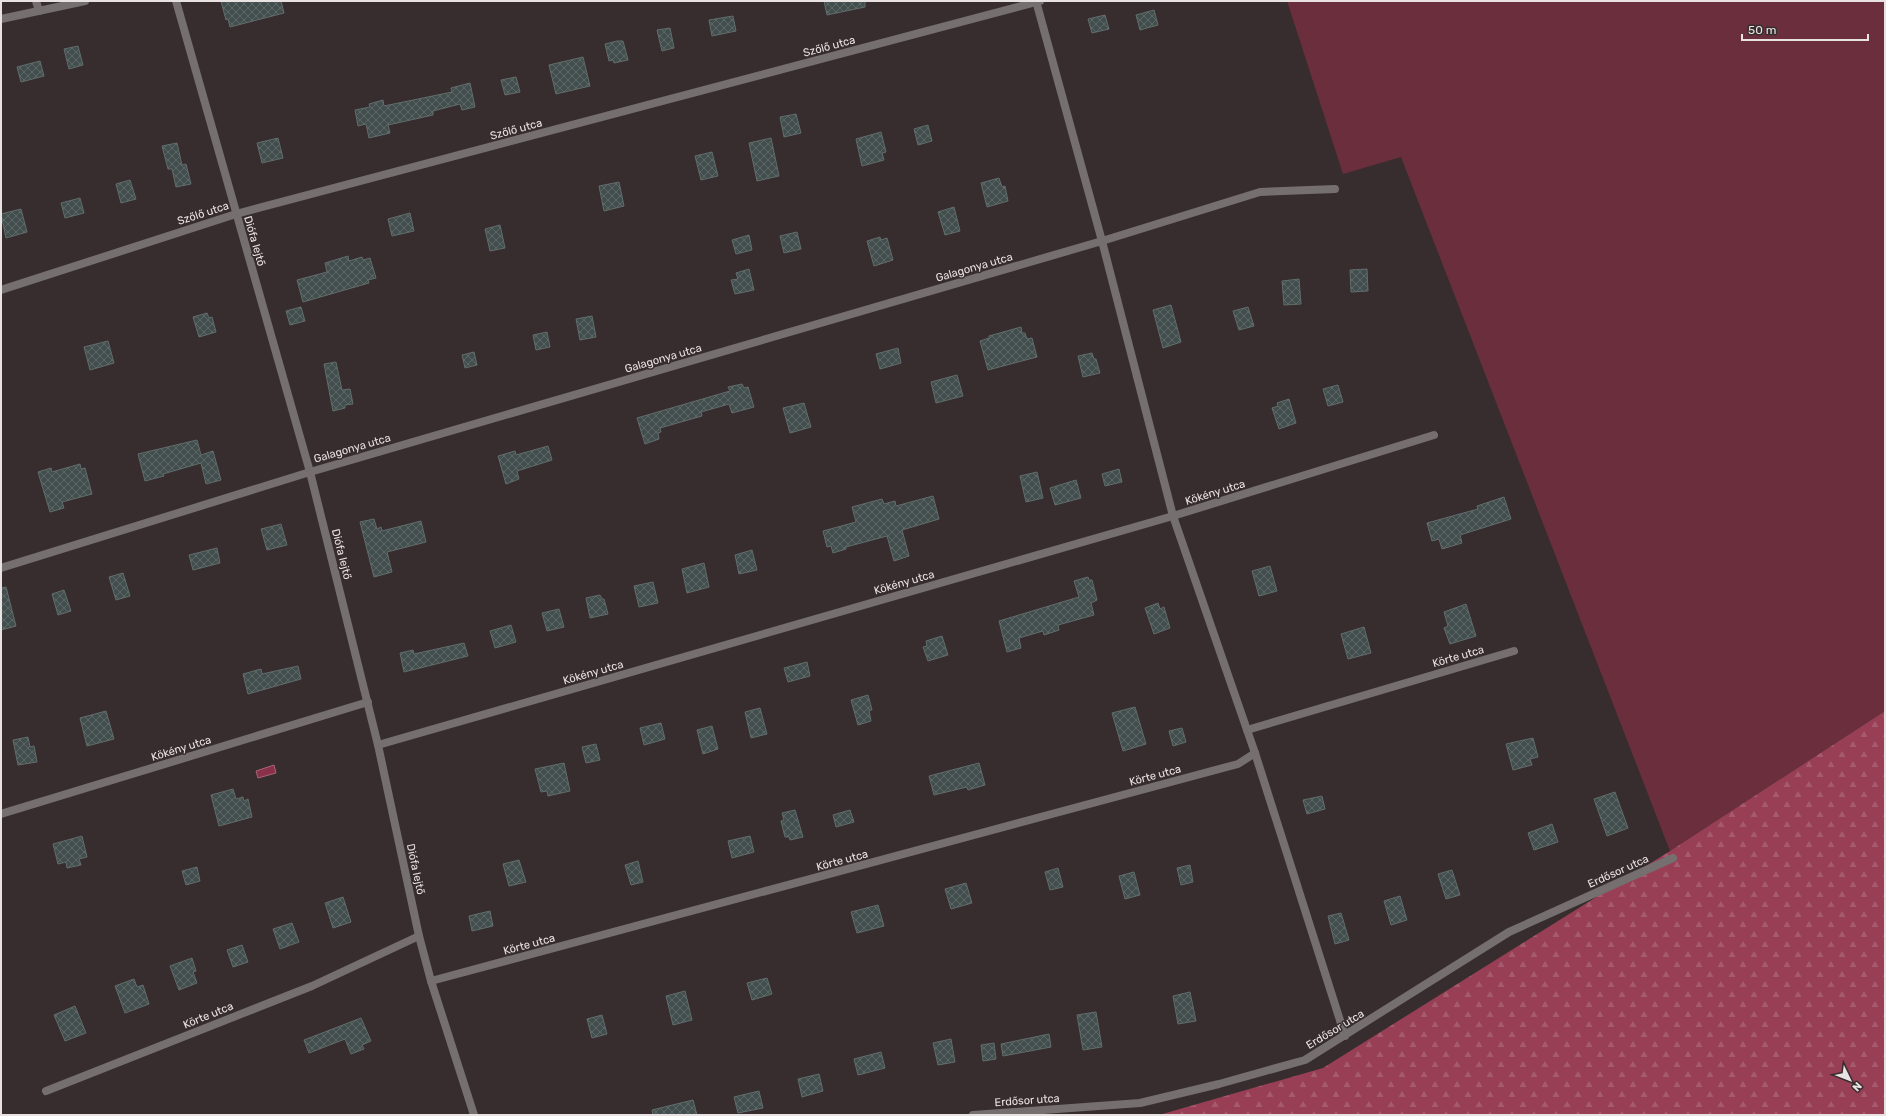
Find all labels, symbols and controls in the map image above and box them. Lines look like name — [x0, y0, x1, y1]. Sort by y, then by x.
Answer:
scale bar — [1742, 16, 1868, 42]
text: 50 m — [1748, 23, 1776, 37]
street label: Szőlő utca — [802, 33, 857, 60]
street label: Szőlő utca — [489, 116, 544, 143]
street label: Szőlő utca — [176, 199, 231, 228]
street label: Diófa lejtő — [241, 215, 268, 268]
street label: Galagonya utca — [934, 250, 1014, 285]
street label: Galagonya utca — [623, 341, 703, 376]
street label: Galagonya utca — [312, 431, 392, 466]
street label: Kökény utca — [1184, 477, 1247, 508]
street label: Diófa lejtő — [329, 527, 354, 581]
street label: Kökény utca — [872, 568, 936, 597]
street label: Körte utca — [1431, 643, 1485, 670]
street label: Kökény utca — [561, 658, 625, 687]
street label: Kökény utca — [150, 733, 213, 764]
street label: Körte utca — [1128, 762, 1182, 789]
street label: Diófa lejtő — [404, 842, 427, 896]
street label: Körte utca — [815, 847, 869, 874]
street label: Erdősor utca — [1586, 852, 1651, 891]
street label: Körte utca — [502, 931, 556, 958]
street label: Körte utca — [181, 1000, 235, 1031]
street label: Erdősor utca — [1304, 1007, 1367, 1052]
north arrow — [1830, 1060, 1870, 1100]
text: N — [1849, 1079, 1864, 1094]
street label: Erdősor utca — [994, 1092, 1060, 1109]

